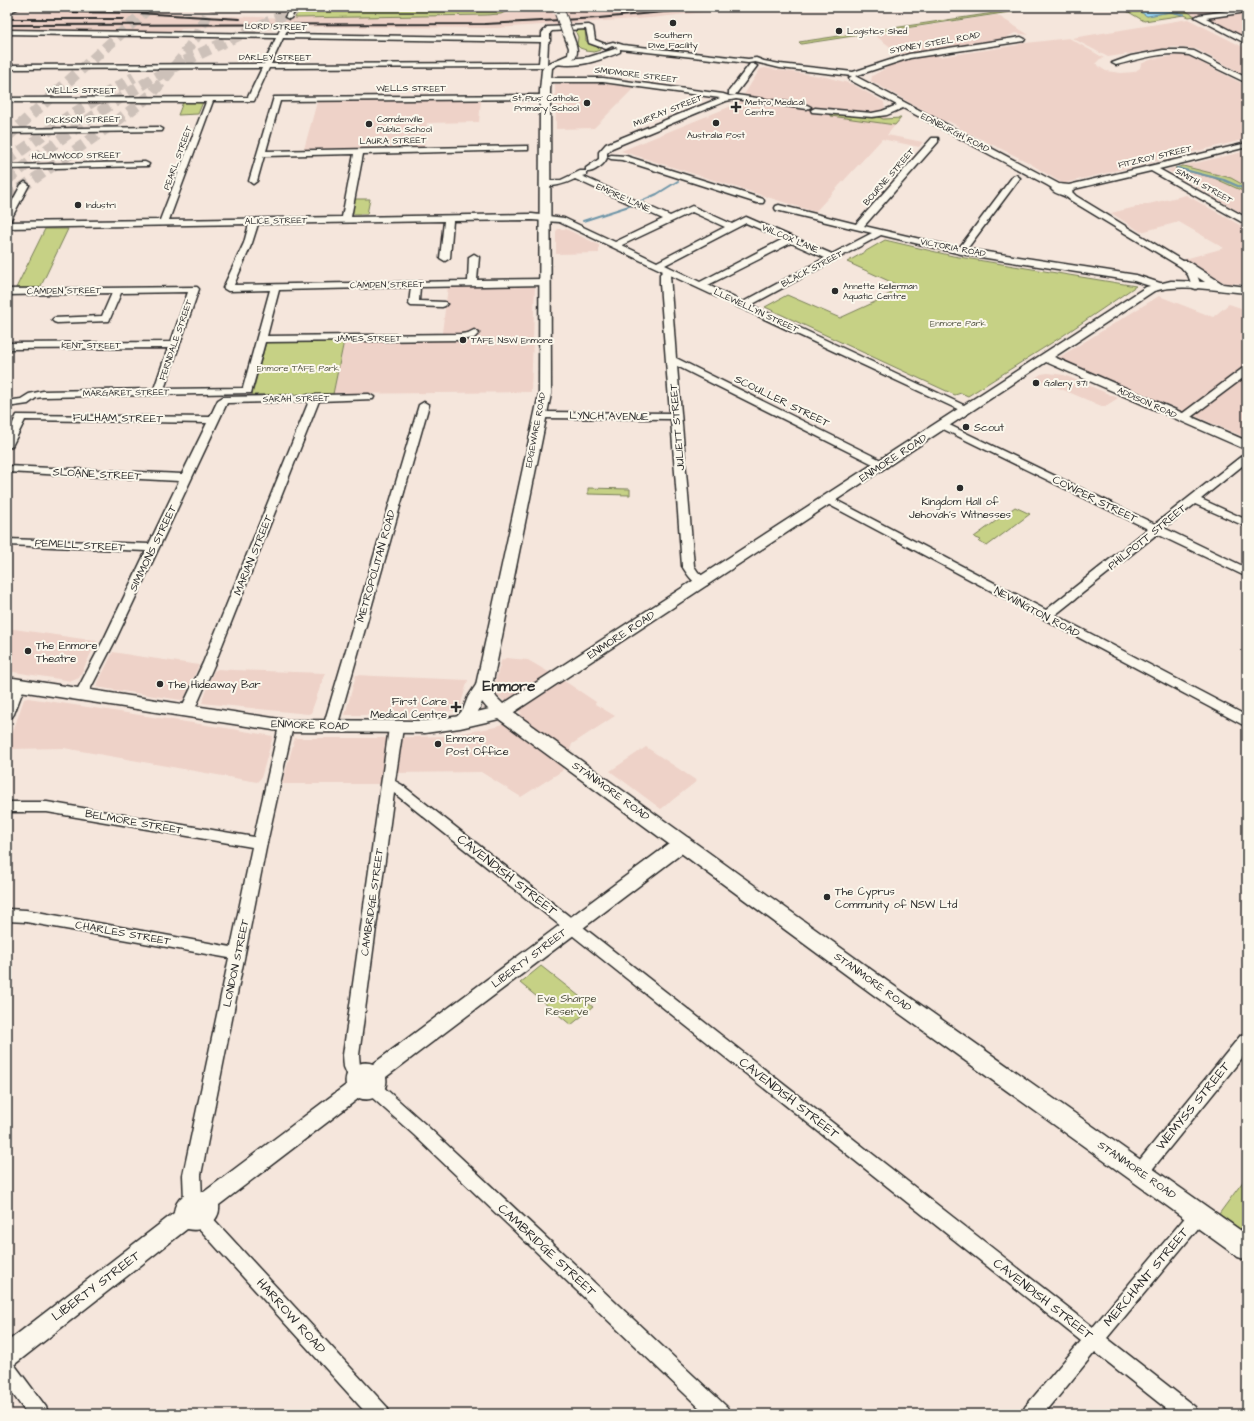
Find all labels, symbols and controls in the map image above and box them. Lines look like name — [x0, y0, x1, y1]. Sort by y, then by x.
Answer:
marker: Southern Dive Facility — [668, 18, 678, 28]
street label: LORD STREET — [245, 20, 308, 34]
place label: Logistics Shed — [847, 25, 908, 38]
marker: Logistics Shed — [834, 26, 844, 36]
place label: Southern Dive Facility — [648, 29, 698, 52]
street label: SYDNEY STEEL ROAD — [889, 29, 981, 57]
street label: DARLEY STREET — [239, 51, 311, 64]
street label: SMIDMORE STREET — [594, 63, 679, 87]
street label: WELLS STREET — [376, 82, 446, 95]
street label: WELLS STREET — [46, 84, 116, 97]
street label: MURRAY STREET — [631, 91, 705, 131]
place label: St Pius' Catholic Primary School — [512, 92, 580, 115]
place label: Metro Medical Centre — [745, 96, 805, 119]
marker: St Pius' Catholic Primary School — [582, 98, 592, 108]
marker: Metro Medical Centre — [730, 101, 742, 113]
street label: EDINBURGH ROAD — [918, 110, 992, 156]
street label: DICKSON STREET — [46, 113, 121, 127]
place label: Camdenville Public School — [377, 113, 432, 136]
marker: Australia Post — [711, 118, 721, 128]
marker: Camdenville Public School — [364, 119, 374, 129]
street label: PEARL STREET — [160, 124, 196, 192]
place label: Australia Post — [687, 129, 745, 142]
street label: LAURA STREET — [359, 134, 427, 148]
street label: FITZROY STREET — [1117, 142, 1193, 172]
street label: BOURNE STREET — [860, 145, 918, 209]
street label: HOLMWOOD STREET — [31, 149, 121, 163]
street label: SMITH STREET — [1173, 165, 1235, 207]
street label: EMPIRE LANE — [594, 180, 653, 216]
place label: Industri — [86, 199, 116, 212]
marker: Industri — [73, 200, 83, 210]
street label: ALICE STREET — [245, 214, 308, 228]
street label: WILCOX LANE — [760, 221, 821, 257]
street label: VICTORIA ROAD — [919, 235, 987, 261]
street label: BLACK STREET — [779, 247, 845, 291]
street label: CAMDEN STREET — [350, 278, 425, 292]
place label: Annette Kellerman Aquatic Centre — [843, 280, 918, 303]
street label: CAMDEN STREET — [27, 284, 102, 298]
street label: LLEWELLYN STREET — [711, 286, 801, 337]
marker: Annette Kellerman Aquatic Centre — [830, 286, 840, 296]
street label: FERNDALE STREET — [156, 298, 196, 382]
park label: Enmore Park — [930, 317, 987, 330]
street label: JAMES STREET — [335, 332, 402, 345]
place label: TAFE NSW Enmore — [471, 334, 553, 347]
marker: TAFE NSW Enmore — [458, 335, 468, 345]
street label: KENT STREET — [61, 339, 121, 352]
park label: Enmore TAFE Park — [257, 362, 340, 375]
street label: SCOULLER STREET — [732, 371, 832, 431]
place label: Gallery 371 — [1044, 377, 1087, 390]
marker: Gallery 371 — [1031, 378, 1041, 388]
street label: JULIETT STREET — [666, 383, 688, 471]
street label: ADDISON ROAD — [1115, 384, 1179, 422]
street label: MARGARET STREET — [83, 386, 170, 400]
street label: EDGEWARE ROAD — [522, 391, 550, 469]
street label: SARAH STREET — [262, 392, 330, 406]
street label: LYNCH AVENUE — [569, 408, 649, 424]
street label: FULHAM STREET — [73, 410, 163, 426]
place label: Scout — [974, 420, 1005, 435]
marker: Scout — [961, 422, 971, 432]
street label: ENMORE ROAD — [856, 430, 930, 486]
street label: SLOANE STREET — [52, 464, 142, 484]
street label: COWPER STREET — [1050, 472, 1140, 526]
marker: Kingdom Hall of Jehovah's Witnesses — [955, 483, 965, 493]
place label: Kingdom Hall of Jehovah's Witnesses — [909, 494, 1012, 522]
street label: PHILPOTT STREET — [1105, 501, 1190, 573]
street label: SIMMONS STREET — [126, 502, 180, 594]
street label: METROPOLITAN ROAD — [353, 508, 399, 624]
street label: MARIAN STREET — [230, 512, 276, 598]
street label: PEMELL STREET — [34, 535, 126, 555]
street label: NEWINGTON ROAD — [992, 583, 1082, 641]
street label: ENMORE ROAD — [584, 607, 658, 663]
place label: The Enmore Theatre — [36, 638, 97, 666]
marker: The Enmore Theatre — [23, 646, 33, 656]
district label: Enmore — [483, 676, 535, 697]
place label: The Hideaway Bar — [168, 677, 261, 693]
marker: The Hideaway Bar — [155, 679, 165, 689]
place label: First Care Medical Centre — [370, 694, 447, 722]
marker: First Care Medical Centre — [450, 701, 462, 713]
street label: ENMORE ROAD — [271, 716, 349, 734]
place label: Enmore Post Office — [446, 731, 509, 759]
marker: Enmore Post Office — [433, 739, 443, 749]
street label: STANMORE ROAD — [569, 758, 653, 824]
street label: BELMORE STREET — [84, 806, 184, 838]
street label: CAVENDISH STREET — [453, 830, 562, 920]
street label: CAMBRIDGE STREET — [357, 847, 387, 957]
place label: The Cyprus Community of NSW Ltd — [835, 884, 958, 913]
marker: The Cyprus Community of NSW Ltd — [822, 892, 832, 902]
street label: CHARLES STREET — [74, 917, 172, 949]
street label: LONDON STREET — [219, 918, 253, 1008]
street label: LIBERTY STREET — [488, 925, 570, 991]
street label: STANMORE ROAD — [831, 949, 915, 1015]
park label: Eve Sharpe Reserve — [538, 991, 596, 1019]
street label: CAVENDISH STREET — [735, 1053, 844, 1143]
street label: WEMYSS STREET — [1152, 1057, 1235, 1154]
street label: STANMORE ROAD — [1095, 1137, 1179, 1203]
street label: CAMBRIDGE STREET — [494, 1200, 601, 1301]
street label: MERCHANT STREET — [1099, 1223, 1193, 1330]
street label: LIBERTY STREET — [48, 1246, 145, 1325]
street label: CAVENDISH STREET — [989, 1254, 1098, 1344]
street label: HARROW ROAD — [252, 1274, 330, 1358]

